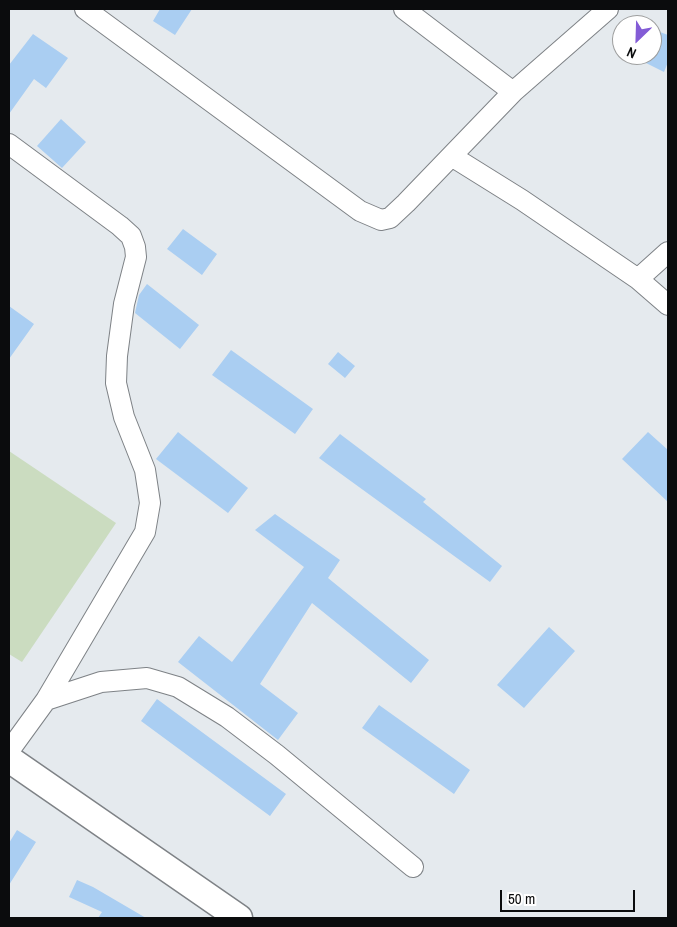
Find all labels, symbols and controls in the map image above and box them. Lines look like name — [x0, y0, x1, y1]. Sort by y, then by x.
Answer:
north arrow — [612, 15, 662, 65]
text: N — [624, 43, 639, 63]
scale bar — [502, 880, 637, 912]
text: 50 m — [508, 888, 535, 909]

